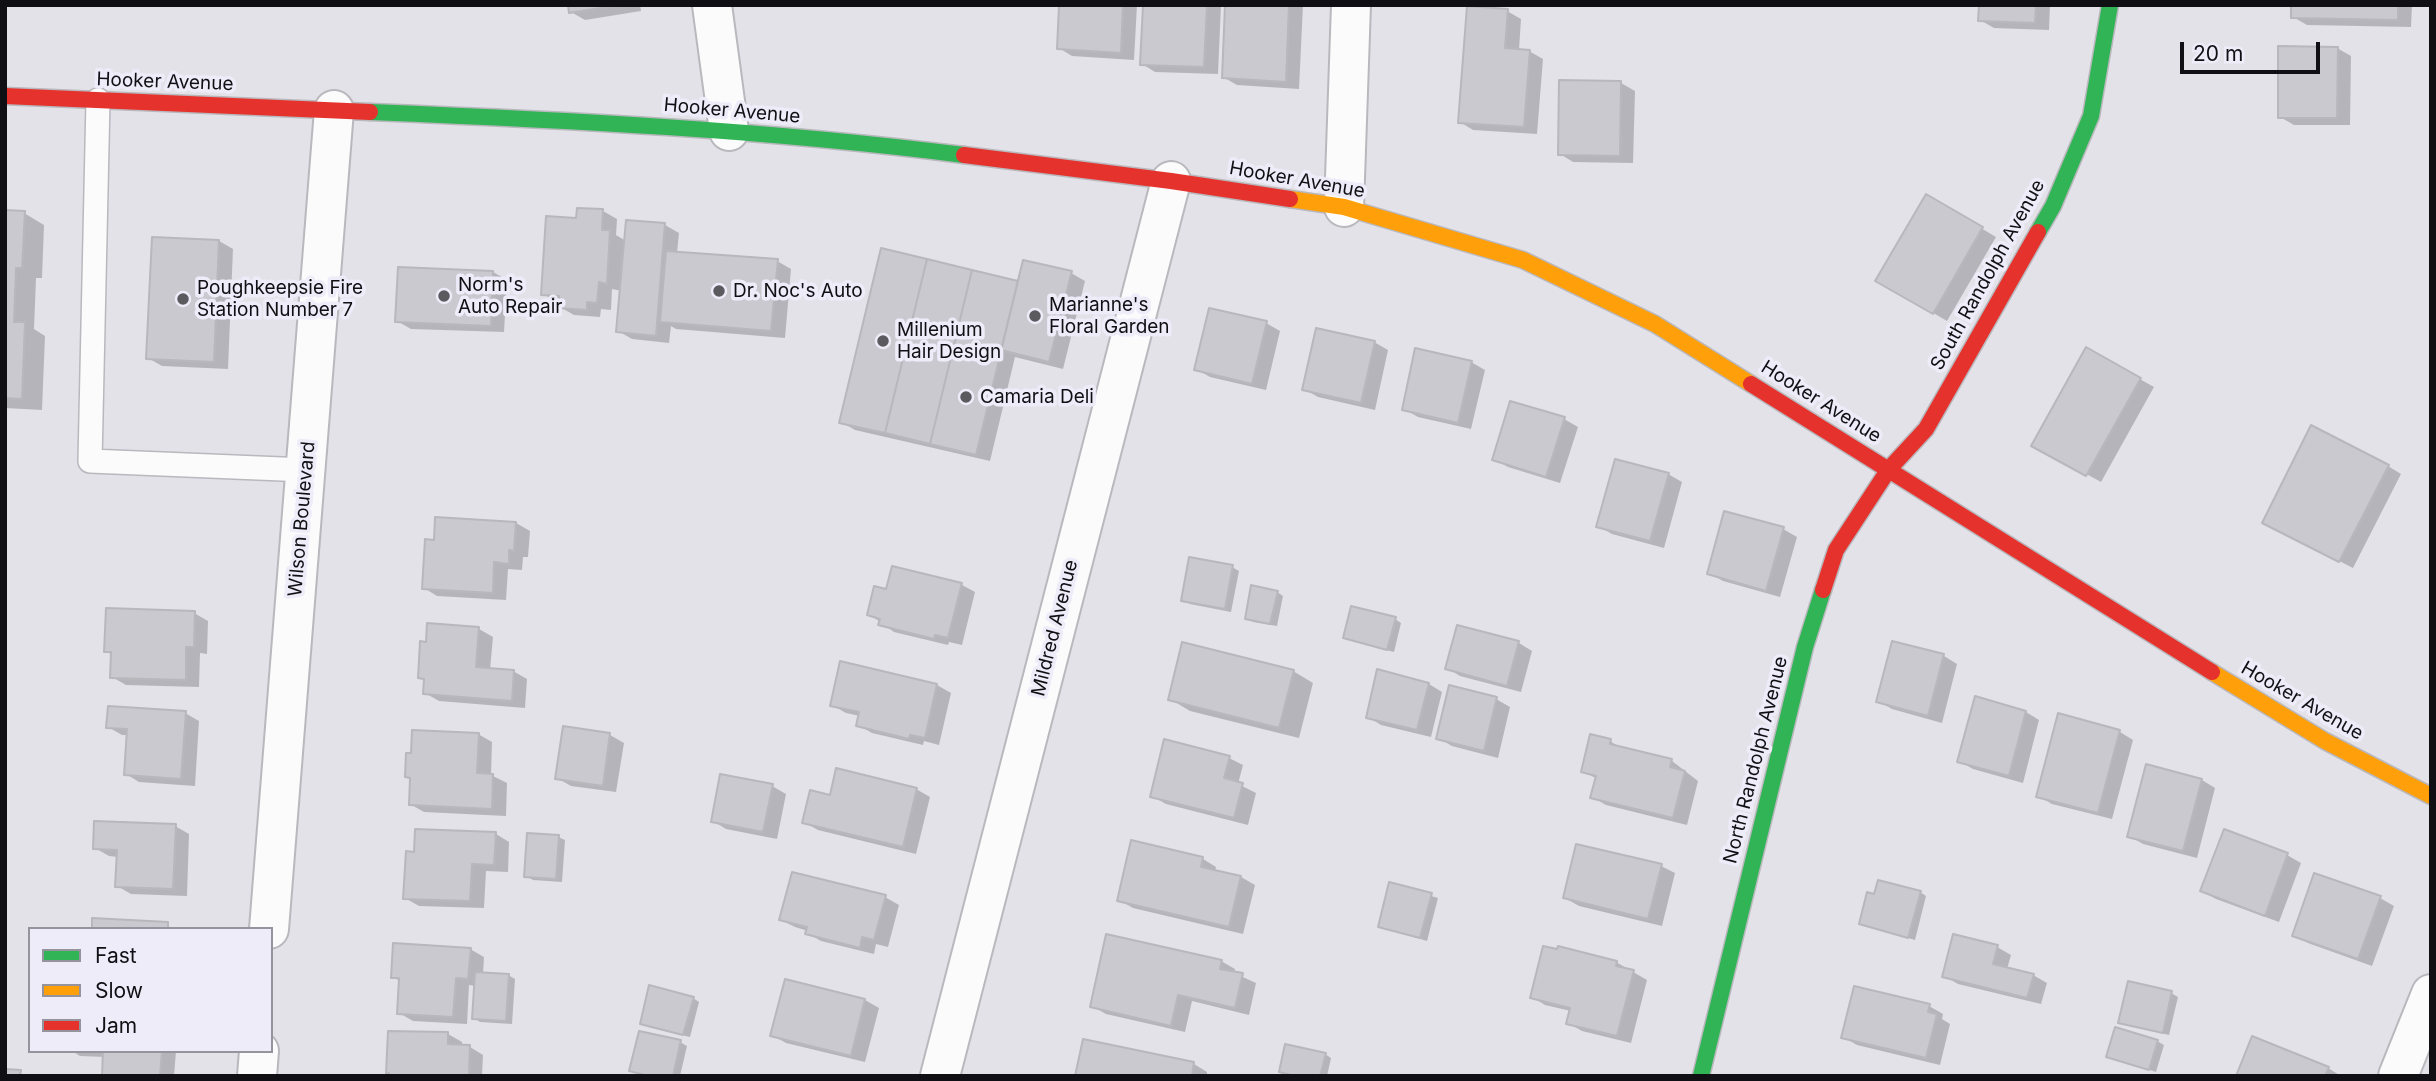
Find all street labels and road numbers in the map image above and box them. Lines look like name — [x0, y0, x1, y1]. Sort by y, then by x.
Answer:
street label: Hooker Avenue — [96, 68, 234, 96]
street label: Hooker Avenue — [663, 94, 801, 128]
street label: Hooker Avenue — [1227, 157, 1367, 203]
street label: South Randolph Avenue — [1926, 176, 2050, 374]
street label: Hooker Avenue — [1757, 356, 1885, 448]
street label: Wilson Boulevard — [284, 440, 320, 598]
street label: Mildred Avenue — [1027, 557, 1083, 699]
street label: North Randolph Avenue — [1719, 654, 1793, 866]
street label: Hooker Avenue — [2237, 657, 2367, 745]

